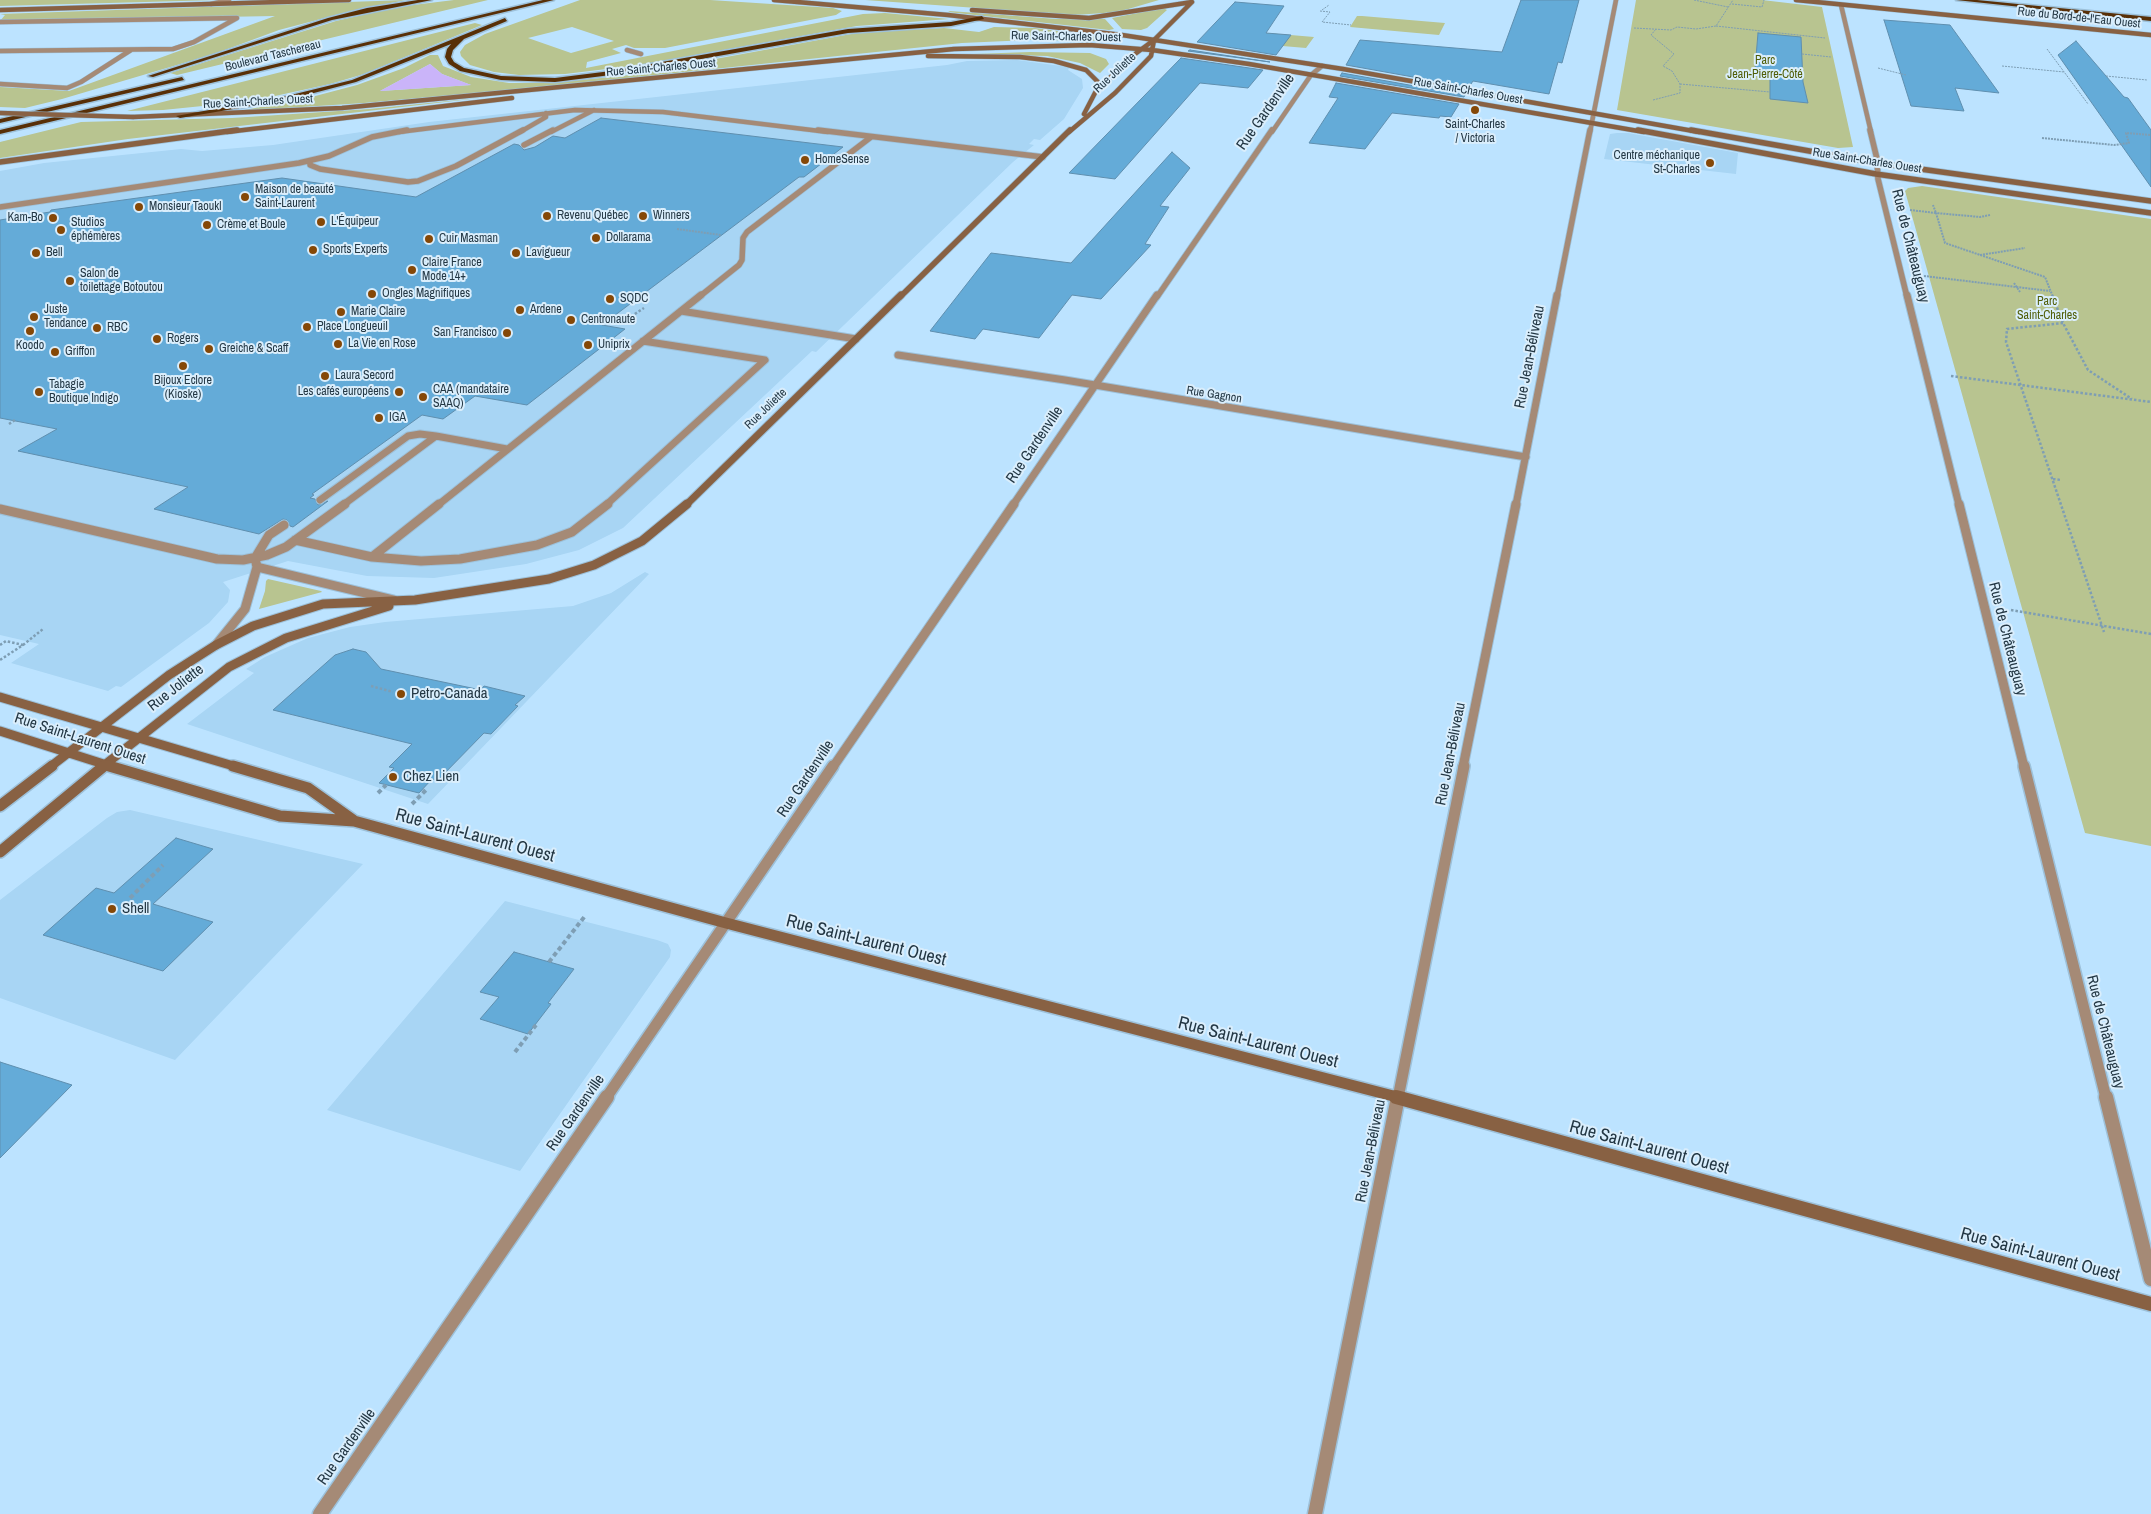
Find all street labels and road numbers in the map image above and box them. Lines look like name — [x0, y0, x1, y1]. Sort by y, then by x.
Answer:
street label: Rue du Bord-de-l'Eau Ouest — [2017, 4, 2141, 32]
street label: Rue Saint-Charles Ouest — [1011, 29, 1121, 45]
street label: Boulevard Taschereau — [224, 37, 322, 75]
street label: Rue Joliette — [1091, 50, 1139, 96]
street label: Rue Saint-Charles Ouest — [606, 56, 716, 80]
street label: Rue Gardenville — [1233, 70, 1299, 154]
street label: Rue Saint-Charles Ouest — [1413, 74, 1523, 108]
street label: Rue Saint-Charles Ouest — [203, 92, 313, 112]
street label: Rue Saint-Charles Ouest — [1812, 145, 1922, 177]
street label: Rue de Châteauguay — [1887, 187, 1933, 305]
street label: Rue Jean-Béliveau — [1511, 304, 1549, 410]
street label: Rue Gagnon — [1185, 384, 1243, 406]
street label: Rue Joliette — [742, 386, 790, 432]
street label: Rue Gardenville — [1003, 403, 1067, 487]
street label: Rue de Châteauguay — [1984, 580, 2030, 698]
street label: Rue Joliette — [145, 661, 207, 715]
street label: Rue Jean-Béliveau — [1432, 701, 1470, 807]
street label: Rue Saint-Laurent Ouest — [12, 709, 148, 769]
street label: Rue Gardenville — [774, 737, 838, 821]
street label: Rue Saint-Laurent Ouest — [393, 804, 557, 868]
street label: Rue Saint-Laurent Ouest — [784, 911, 948, 971]
street label: Rue de Châteauguay — [2082, 973, 2128, 1091]
street label: Rue Saint-Laurent Ouest — [1176, 1013, 1340, 1073]
street label: Rue Gardenville — [543, 1071, 609, 1155]
street label: Rue Jean-Béliveau — [1352, 1098, 1390, 1204]
street label: Rue Saint-Laurent Ouest — [1567, 1116, 1731, 1180]
street label: Rue Saint-Laurent Ouest — [1958, 1223, 2122, 1287]
street label: Rue Gardenville — [314, 1405, 380, 1489]

